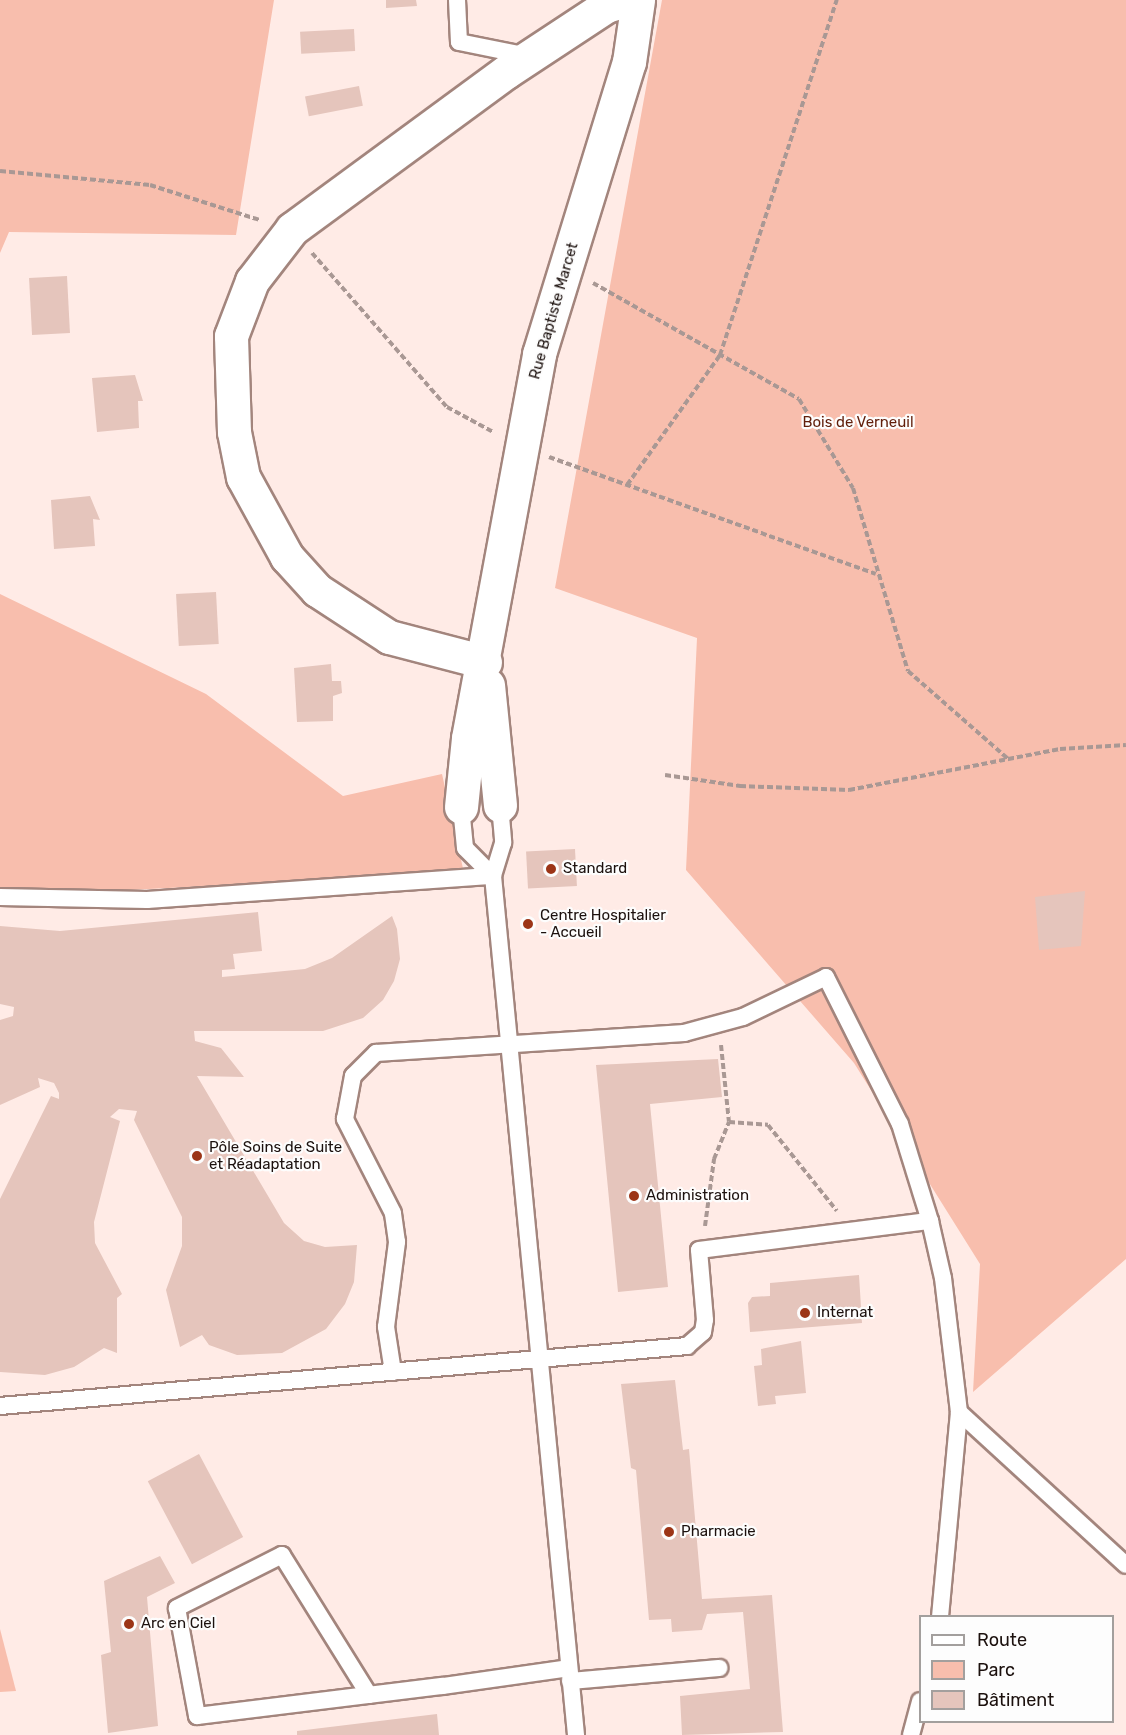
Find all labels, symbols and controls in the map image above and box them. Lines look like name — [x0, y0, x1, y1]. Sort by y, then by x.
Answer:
street label: Rue Baptiste Marcet — [526, 241, 582, 381]
park label: Bois de Verneuil — [802, 414, 914, 432]
place label: Standard — [563, 860, 627, 878]
marker: Standard — [544, 862, 558, 876]
place label: Centre Hospitalier - Accueil — [540, 906, 666, 941]
marker: Centre Hospitalier - Accueil — [521, 917, 535, 931]
place label: Pôle Soins de Suite et Réadaptation — [209, 1138, 342, 1173]
marker: Pôle Soins de Suite et Réadaptation — [190, 1149, 204, 1163]
place label: Administration — [646, 1187, 749, 1205]
marker: Administration — [627, 1189, 641, 1203]
place label: Internat — [817, 1304, 873, 1322]
marker: Internat — [798, 1306, 812, 1320]
place label: Pharmacie — [681, 1523, 756, 1541]
marker: Pharmacie — [662, 1525, 676, 1539]
place label: Arc en Ciel — [141, 1615, 215, 1633]
legend — [919, 1615, 1114, 1723]
marker: Arc en Ciel — [122, 1617, 136, 1631]
text: Route — [977, 1629, 1027, 1651]
text: Parc — [977, 1659, 1015, 1681]
text: Bâtiment — [977, 1689, 1054, 1711]

